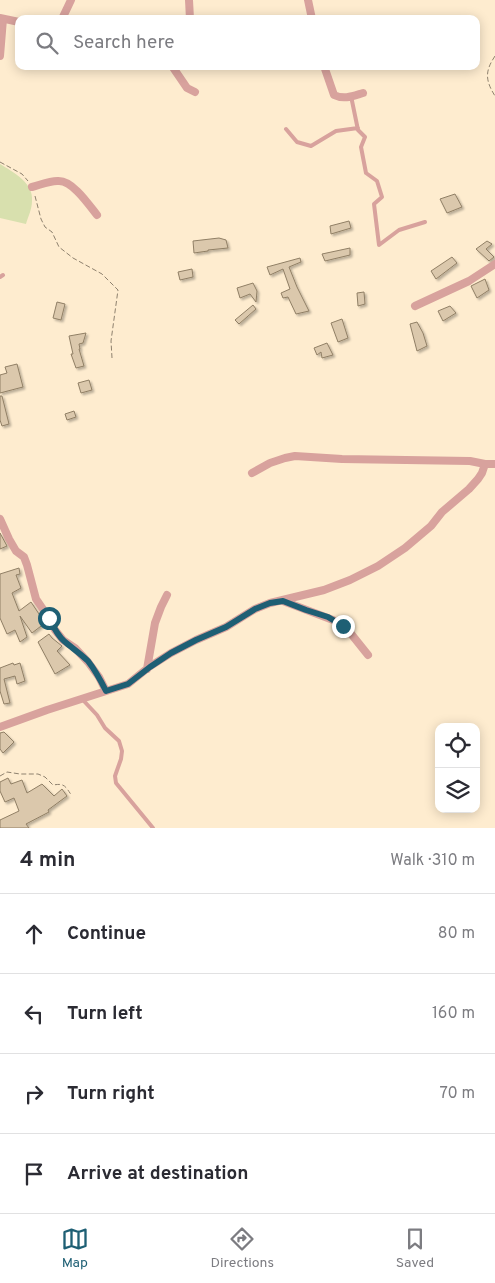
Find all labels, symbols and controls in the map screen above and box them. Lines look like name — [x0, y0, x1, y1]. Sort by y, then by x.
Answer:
search box — [15, 15, 480, 70]
icon: search — [33, 29, 61, 57]
text: Search here — [73, 31, 175, 55]
route start — [38, 607, 61, 630]
route end — [332, 615, 355, 638]
map controls — [435, 723, 480, 813]
button: locate — [435, 723, 480, 768]
button: layers — [435, 768, 480, 813]
text: 4 min — [20, 847, 76, 874]
text: Walk · 310 m — [390, 851, 475, 871]
icon: ahead — [20, 920, 48, 948]
text: Continue — [67, 922, 146, 946]
text: 80 m — [438, 924, 475, 944]
icon: left — [20, 1000, 48, 1028]
text: Turn left — [67, 1002, 143, 1026]
text: 160 m — [432, 1004, 475, 1024]
icon: right — [20, 1080, 48, 1108]
text: Turn right — [67, 1082, 155, 1106]
text: 70 m — [440, 1084, 475, 1104]
icon: arrive — [20, 1160, 48, 1188]
text: Arrive at destination — [67, 1162, 248, 1186]
tab: Map — [61, 1225, 89, 1272]
tab: Directions — [210, 1225, 274, 1272]
tab: Saved — [396, 1225, 434, 1272]

